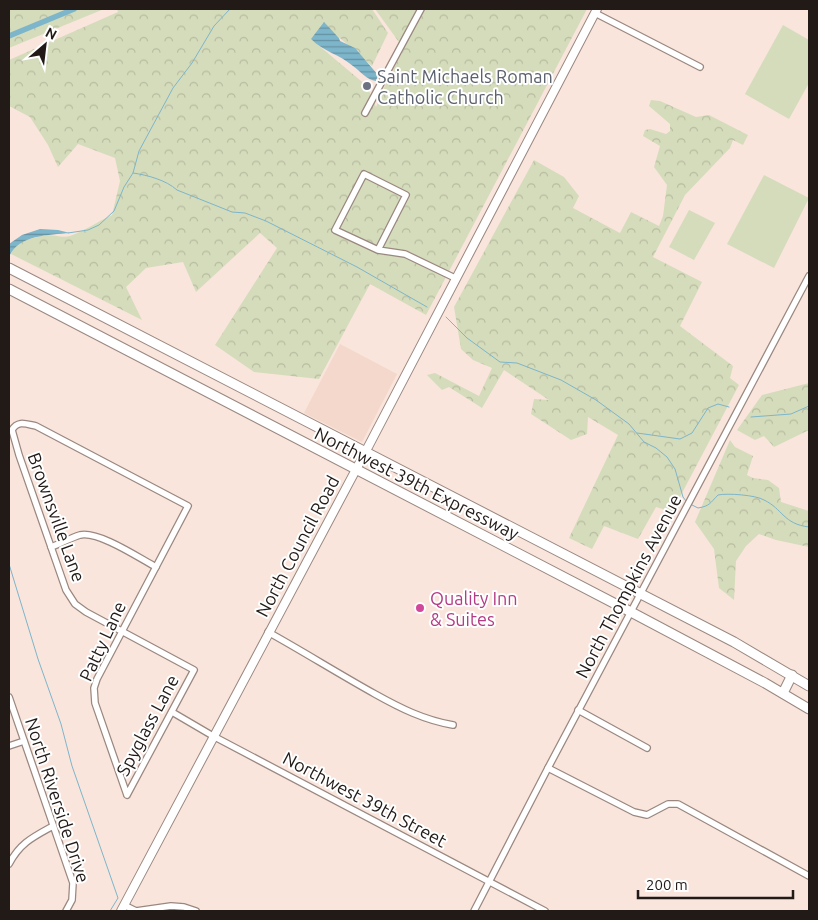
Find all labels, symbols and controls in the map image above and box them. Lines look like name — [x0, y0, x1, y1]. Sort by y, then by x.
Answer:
north arrow — [20, 20, 70, 70]
text: N — [43, 24, 59, 43]
place label: Saint Michaels Roman Catholic Church — [377, 66, 553, 107]
marker: Saint Michaels Roman Catholic Church — [361, 80, 373, 92]
street label: Northwest 39th Expressway — [312, 423, 523, 543]
street label: Brownsville Lane — [24, 450, 90, 584]
street label: North Council Road — [251, 472, 343, 620]
street label: North Thompkins Avenue — [571, 491, 685, 681]
place label: Quality Inn & Suites — [430, 588, 518, 629]
street label: Patty Lane — [75, 598, 129, 684]
marker: Quality Inn & Suites — [414, 602, 426, 614]
street label: Spyglass Lane — [112, 671, 182, 779]
street label: North Riverside Drive — [22, 715, 94, 885]
street label: Northwest 39th Street — [280, 747, 450, 851]
scale bar — [638, 868, 793, 900]
text: 200 m — [646, 876, 688, 893]

